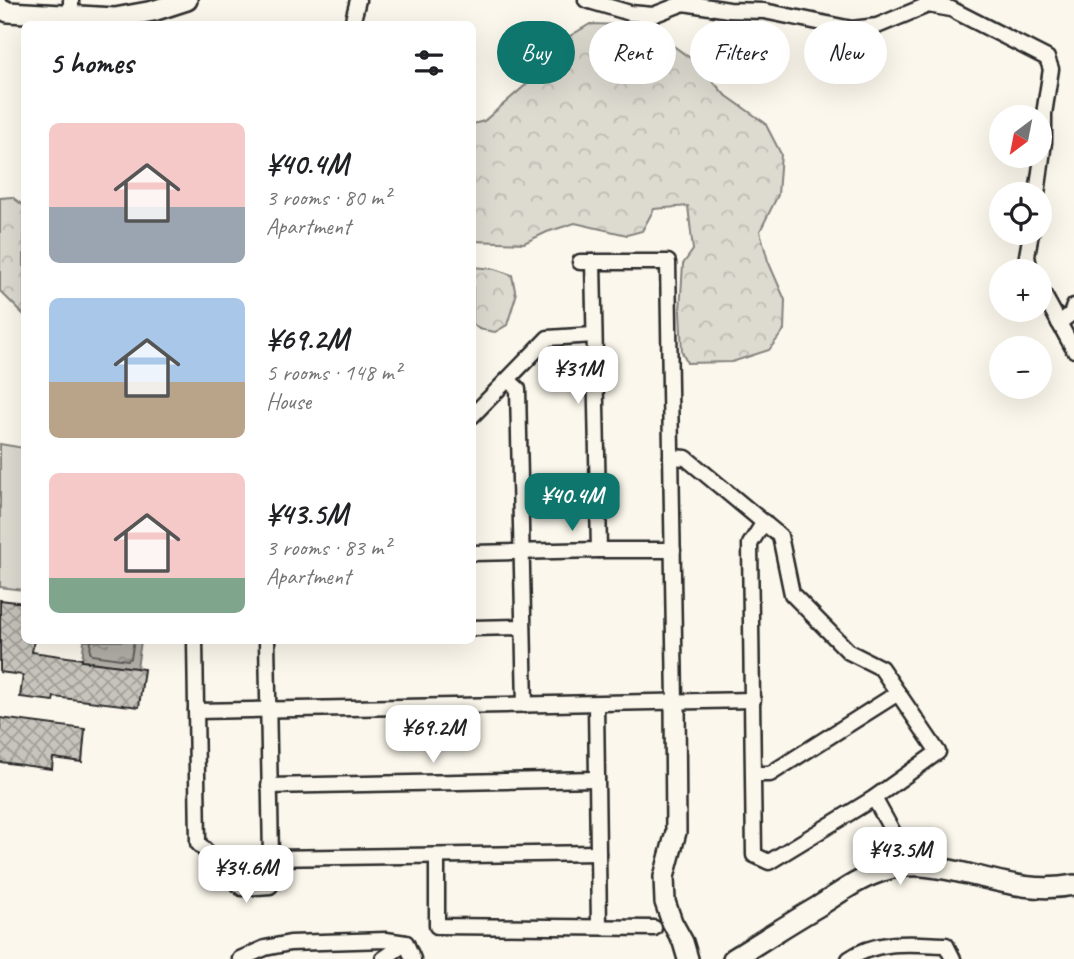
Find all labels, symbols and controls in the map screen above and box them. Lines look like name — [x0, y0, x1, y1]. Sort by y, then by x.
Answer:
chip: Buy — [497, 21, 575, 84]
chip: Rent — [589, 21, 676, 84]
chip: Filters — [690, 21, 790, 84]
chip: New — [804, 21, 887, 84]
text: 5 homes — [49, 44, 133, 82]
icon: filters — [410, 44, 448, 82]
north arrow — [989, 105, 1052, 168]
map controls — [989, 105, 1052, 399]
text: ¥40.4M — [266, 145, 348, 183]
icon: home — [105, 151, 189, 235]
button: locate — [989, 182, 1052, 245]
text: 3 rooms · 80 m² — [266, 183, 390, 212]
text: Apartment — [266, 212, 351, 241]
button: + — [989, 259, 1052, 322]
text: ¥69.2M — [266, 320, 348, 358]
icon: home — [105, 326, 189, 410]
button: − — [989, 336, 1052, 399]
pin: ¥31M — [537, 346, 619, 406]
text: ¥31M — [554, 354, 602, 383]
text: 5 rooms · 148 m² — [266, 358, 401, 387]
text: House — [266, 387, 311, 416]
pin: ¥40.4M — [515, 474, 629, 533]
text: ¥40.4M — [541, 481, 603, 510]
text: ¥43.5M — [266, 495, 347, 533]
icon: home — [105, 501, 189, 585]
text: 3 rooms · 83 m² — [266, 533, 390, 562]
text: Apartment — [266, 562, 351, 591]
pin: ¥69.2M — [376, 706, 490, 765]
text: ¥69.2M — [402, 713, 464, 742]
pin: ¥43.5M — [843, 828, 957, 887]
text: ¥43.5M — [869, 835, 931, 864]
pin: ¥34.6M — [189, 846, 303, 905]
text: ¥34.6M — [214, 853, 278, 882]

